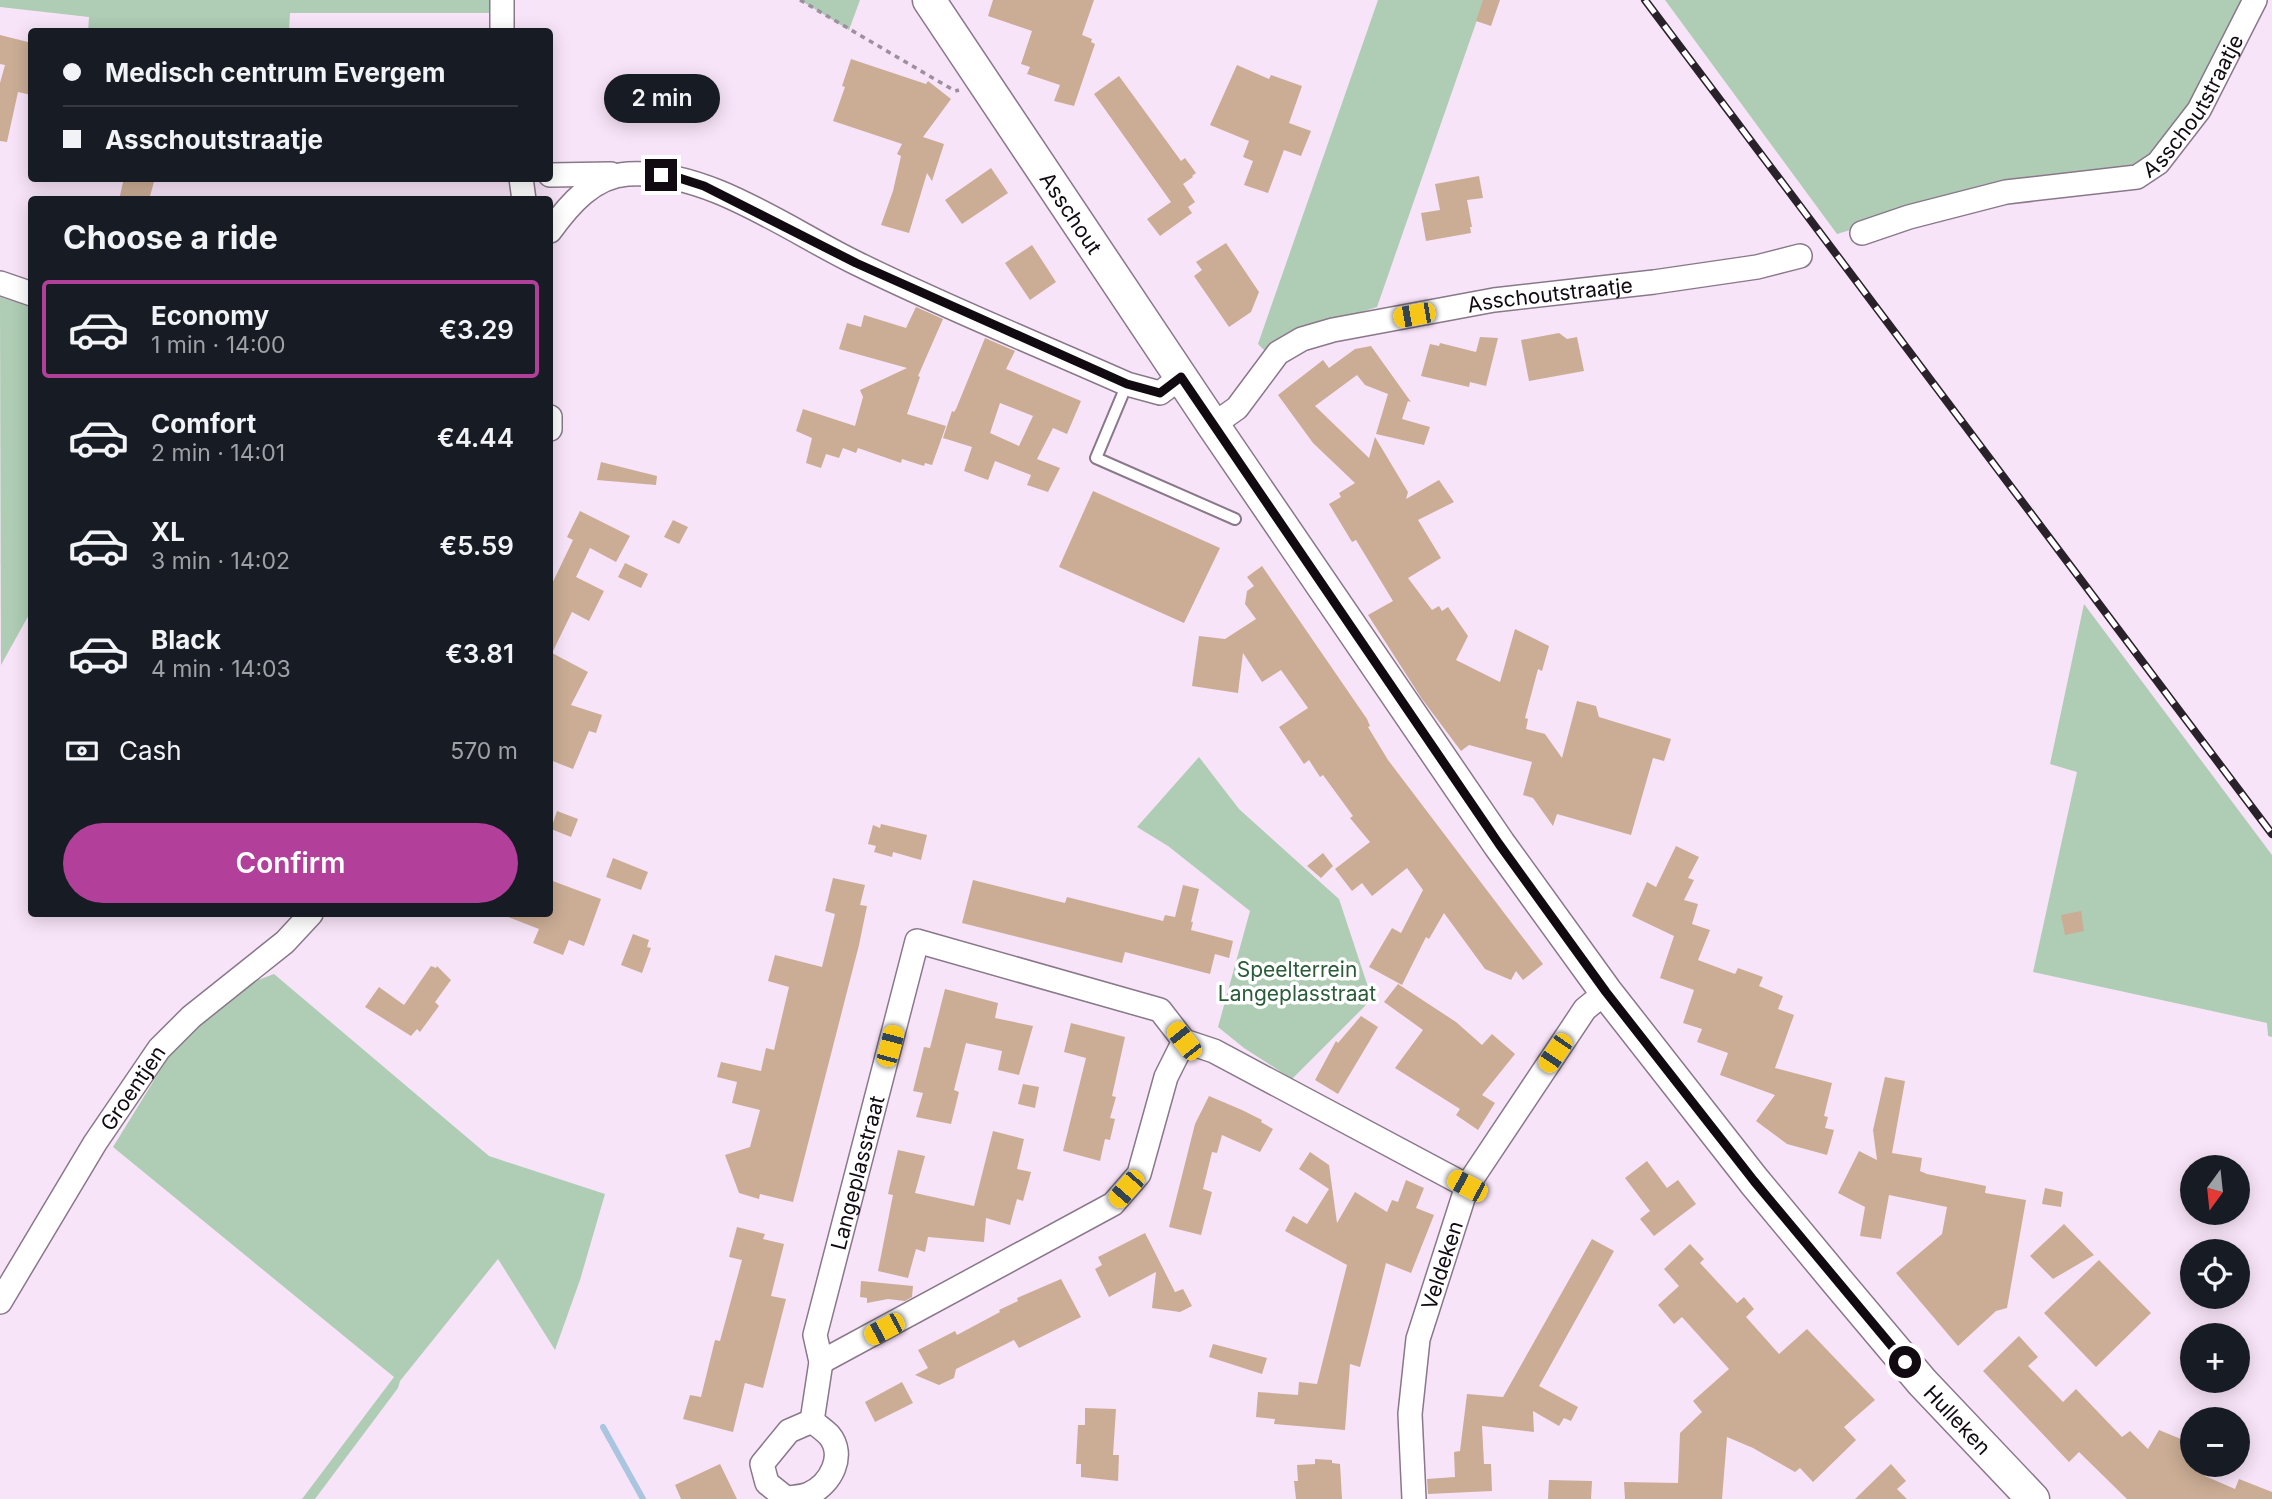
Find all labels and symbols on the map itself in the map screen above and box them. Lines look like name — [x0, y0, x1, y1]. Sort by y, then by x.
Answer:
street label: Asschoutstraatje — [2138, 30, 2248, 182]
callout: 2 min — [603, 74, 719, 122]
route end — [645, 159, 677, 191]
street label: Asschout — [1035, 167, 1108, 259]
street label: Asschoutstraatje — [1465, 272, 1634, 317]
car — [1392, 301, 1437, 329]
park label: Speelterrein Langeplasstraat — [1218, 957, 1376, 1006]
car — [1163, 1018, 1206, 1064]
car — [875, 1023, 906, 1069]
car — [1535, 1030, 1576, 1076]
street label: Groentjen — [95, 1041, 170, 1135]
street label: Langeplasstraat — [825, 1093, 889, 1252]
north arrow — [2180, 1155, 2250, 1225]
car — [1105, 1166, 1148, 1212]
car — [1444, 1167, 1491, 1205]
street label: Veldeken — [1416, 1218, 1468, 1313]
car — [861, 1310, 908, 1348]
route start — [1889, 1346, 1921, 1378]
street label: Hulleken — [1919, 1380, 1996, 1460]

